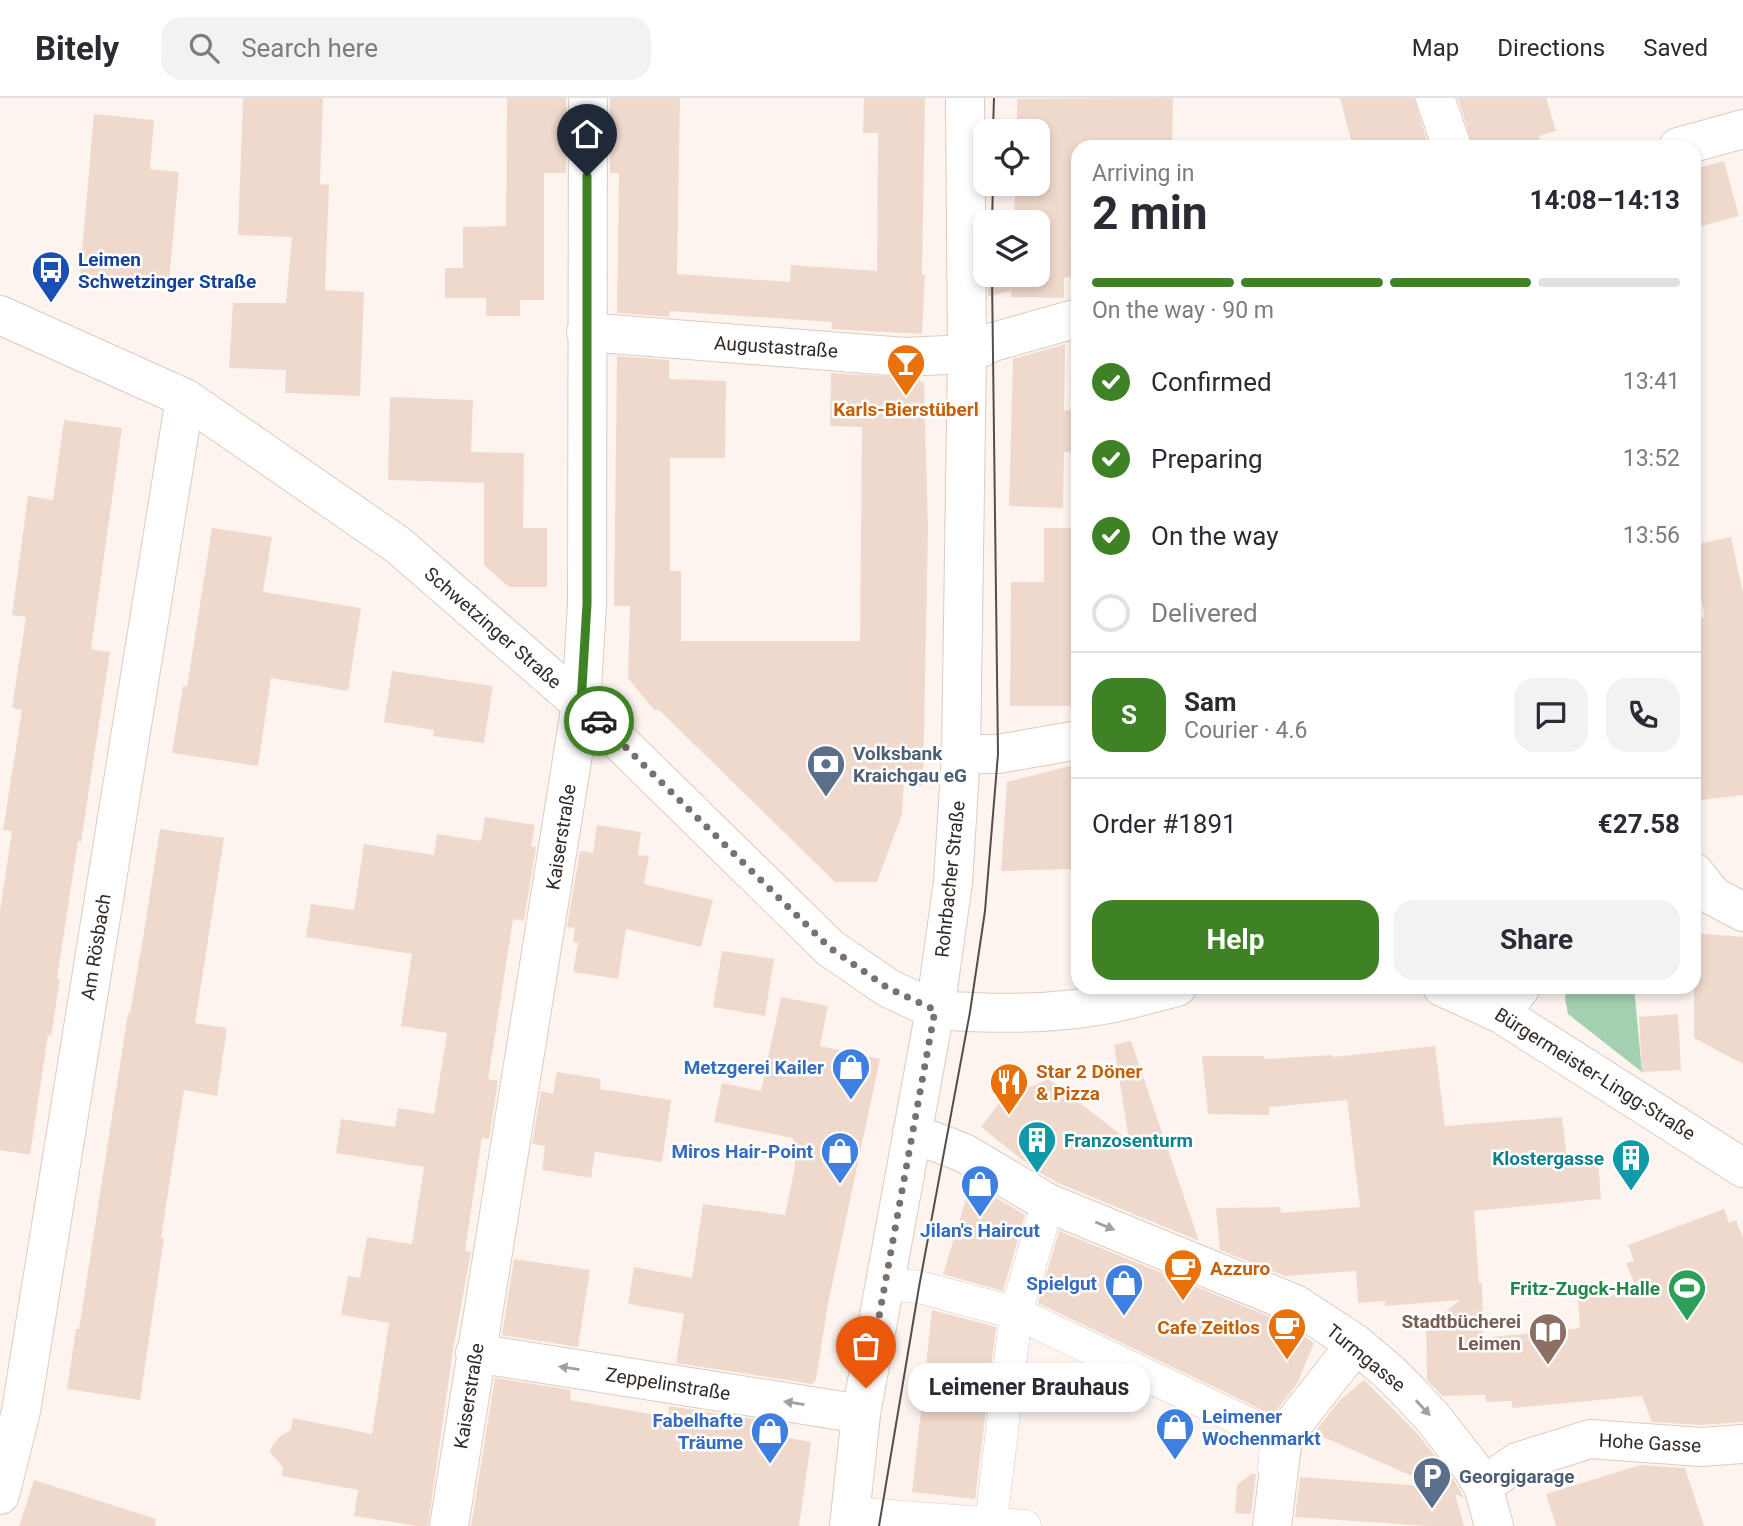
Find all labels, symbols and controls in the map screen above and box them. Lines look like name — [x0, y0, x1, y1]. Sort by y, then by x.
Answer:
search box — [161, 17, 651, 80]
text: Bitely — [35, 29, 119, 68]
icon: search — [185, 29, 223, 67]
text: Search here — [241, 33, 378, 63]
text: Map — [1412, 34, 1459, 62]
text: Directions — [1497, 34, 1605, 62]
text: Saved — [1643, 34, 1708, 62]
pin — [557, 104, 617, 176]
icon: home — [568, 115, 606, 153]
map controls — [973, 119, 1050, 287]
button: locate — [973, 119, 1050, 196]
text: Arriving in — [1092, 160, 1195, 187]
text: 14:08–14:13 — [1530, 185, 1680, 215]
text: 2 min — [1092, 186, 1208, 240]
button: layers — [973, 210, 1050, 287]
place label: Leimen Schwetzinger Straße — [78, 248, 256, 293]
bus stop icon: Leimen Schwetzinger Straße — [30, 249, 72, 304]
text: On the way · 90 m — [1092, 297, 1274, 324]
street label: Augustastraße — [713, 331, 839, 363]
bar icon: Karls-Bierstüberl — [885, 342, 927, 397]
icon: check — [1092, 363, 1130, 401]
text: Confirmed — [1151, 367, 1272, 397]
text: 13:41 — [1623, 368, 1680, 395]
place label: Karls-Bierstüberl — [833, 398, 979, 421]
icon: check — [1092, 440, 1130, 478]
text: Preparing — [1151, 444, 1263, 474]
text: 13:52 — [1623, 445, 1680, 472]
icon: check — [1092, 517, 1130, 555]
text: On the way — [1151, 521, 1279, 551]
text: 13:56 — [1623, 522, 1680, 549]
street label: Schwetzinger Straße — [420, 562, 566, 694]
text: Delivered — [1151, 598, 1258, 628]
button: chat — [1514, 678, 1588, 752]
button: phone — [1606, 678, 1680, 752]
courier — [564, 686, 634, 756]
text: Sam — [1184, 687, 1236, 717]
text: S — [1121, 700, 1137, 730]
icon: car — [580, 702, 618, 740]
text: Courier · 4.6 — [1184, 717, 1307, 744]
place label: Volksbank Kraichgau eG — [853, 742, 967, 787]
bank icon: Volksbank Kraichgau eG — [805, 743, 847, 798]
street label: Kaiserstraße — [541, 782, 581, 892]
street label: Rohrbacher Straße — [930, 800, 970, 958]
text: Order #1891 — [1092, 809, 1237, 839]
text: €27.58 — [1598, 809, 1680, 839]
street label: Am Rösbach — [76, 892, 116, 1002]
button: Help — [1092, 900, 1379, 980]
button: Share — [1393, 900, 1680, 980]
street label: Bürgermeister-Lingg-Straße — [1490, 1003, 1700, 1145]
shop icon: Metzgerei Kailer — [830, 1046, 872, 1101]
place label: Metzgerei Kailer — [684, 1056, 824, 1079]
place label: Star 2 Döner & Pizza — [1036, 1060, 1143, 1105]
restaurant icon: Star 2 Döner & Pizza — [988, 1061, 1030, 1116]
building icon: Franzosenturm — [1016, 1119, 1058, 1174]
place label: Franzosenturm — [1064, 1129, 1193, 1152]
shop icon: Miros Hair-Point — [819, 1130, 861, 1185]
building icon: Klostergasse — [1610, 1137, 1652, 1192]
place label: Miros Hair-Point — [671, 1140, 814, 1163]
place label: Klostergasse — [1492, 1147, 1604, 1170]
shop icon: Jilan's Haircut — [959, 1163, 1001, 1218]
place label: Jilan's Haircut — [920, 1219, 1040, 1242]
one-way arrow — [1095, 1221, 1116, 1232]
cafe icon: Azzuro — [1162, 1247, 1204, 1302]
place label: Azzuro — [1210, 1257, 1271, 1280]
shop icon: Spielgut — [1103, 1262, 1145, 1317]
sports icon: Fritz-Zugck-Halle — [1666, 1267, 1708, 1322]
place label: Spielgut — [1026, 1272, 1098, 1295]
place label: Fritz-Zugck-Halle — [1510, 1277, 1660, 1300]
cafe icon: Cafe Zeitlos — [1266, 1306, 1308, 1361]
place label: Stadtbücherei Leimen — [1401, 1310, 1521, 1355]
library icon: Stadtbücherei Leimen — [1527, 1311, 1569, 1366]
pin — [836, 1316, 896, 1388]
place label: Cafe Zeitlos — [1157, 1316, 1260, 1339]
street label: Turmgasse — [1322, 1319, 1410, 1397]
icon: bag — [847, 1327, 885, 1365]
street label: Kaiserstraße — [449, 1341, 489, 1451]
one-way arrow — [558, 1362, 580, 1373]
street label: Zeppelinstraße — [604, 1363, 732, 1405]
callout: Leimener Brauhaus — [908, 1364, 1150, 1412]
text: Leimener Brauhaus — [929, 1374, 1129, 1401]
one-way arrow — [783, 1397, 805, 1408]
one-way arrow — [1415, 1399, 1431, 1416]
place label: Leimener Wochenmarkt — [1202, 1405, 1321, 1450]
shop icon: Leimener Wochenmarkt — [1154, 1406, 1196, 1461]
place label: Fabelhafte Träume — [652, 1409, 743, 1454]
shop icon: Fabelhafte Träume — [749, 1410, 791, 1465]
street label: Hohe Gasse — [1598, 1429, 1702, 1457]
parking icon: Georgigarage — [1411, 1455, 1453, 1510]
place label: Georgigarage — [1459, 1465, 1575, 1488]

